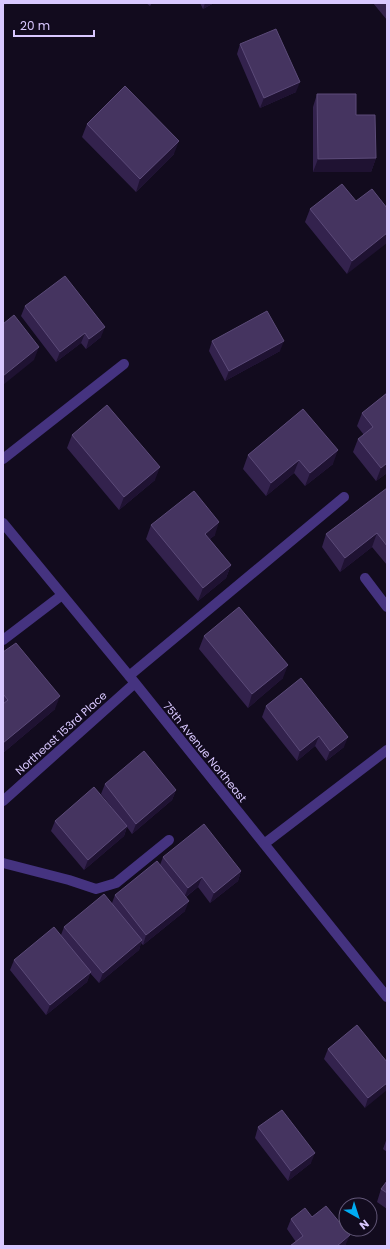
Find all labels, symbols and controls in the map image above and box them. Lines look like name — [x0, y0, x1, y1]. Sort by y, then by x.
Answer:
scale bar — [14, 12, 94, 38]
text: 20 m — [20, 17, 50, 34]
street label: Northeast 153rd Place — [12, 687, 110, 779]
street label: 75th Avenue Northeast — [159, 698, 251, 806]
north arrow — [338, 1197, 378, 1237]
text: N — [356, 1216, 373, 1234]

